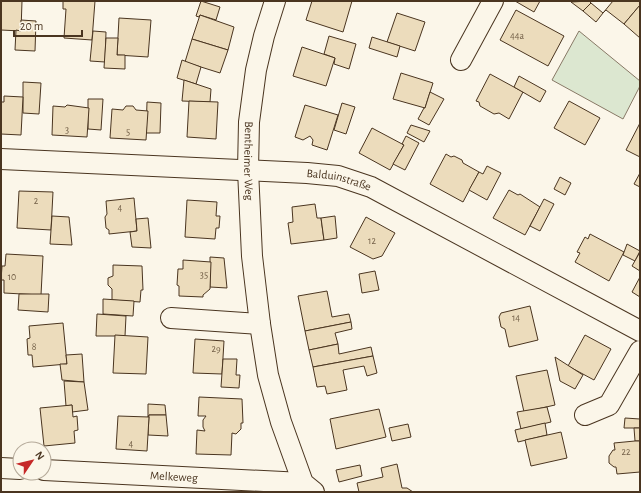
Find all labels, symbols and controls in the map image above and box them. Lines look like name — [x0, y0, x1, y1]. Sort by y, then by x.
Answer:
scale bar — [14, 12, 82, 38]
text: 20 m — [20, 20, 43, 32]
house number: 44a — [510, 31, 524, 41]
street label: Bentheimer Weg — [242, 121, 255, 201]
house number: 3 — [65, 125, 69, 135]
house number: 5 — [126, 127, 130, 137]
street label: Balduinstraße — [306, 167, 373, 193]
house number: 2 — [34, 196, 39, 206]
house number: 4 — [118, 203, 123, 213]
house number: 12 — [368, 236, 376, 246]
house number: 35 — [200, 270, 208, 280]
house number: 10 — [8, 272, 16, 282]
house number: 14 — [512, 313, 520, 323]
house number: 8 — [32, 342, 37, 352]
house number: 29 — [211, 344, 221, 354]
house number: 4 — [129, 439, 134, 449]
north arrow — [12, 441, 52, 481]
house number: 22 — [621, 447, 631, 457]
text: N — [33, 449, 46, 462]
street label: Melkeweg — [150, 469, 198, 484]

